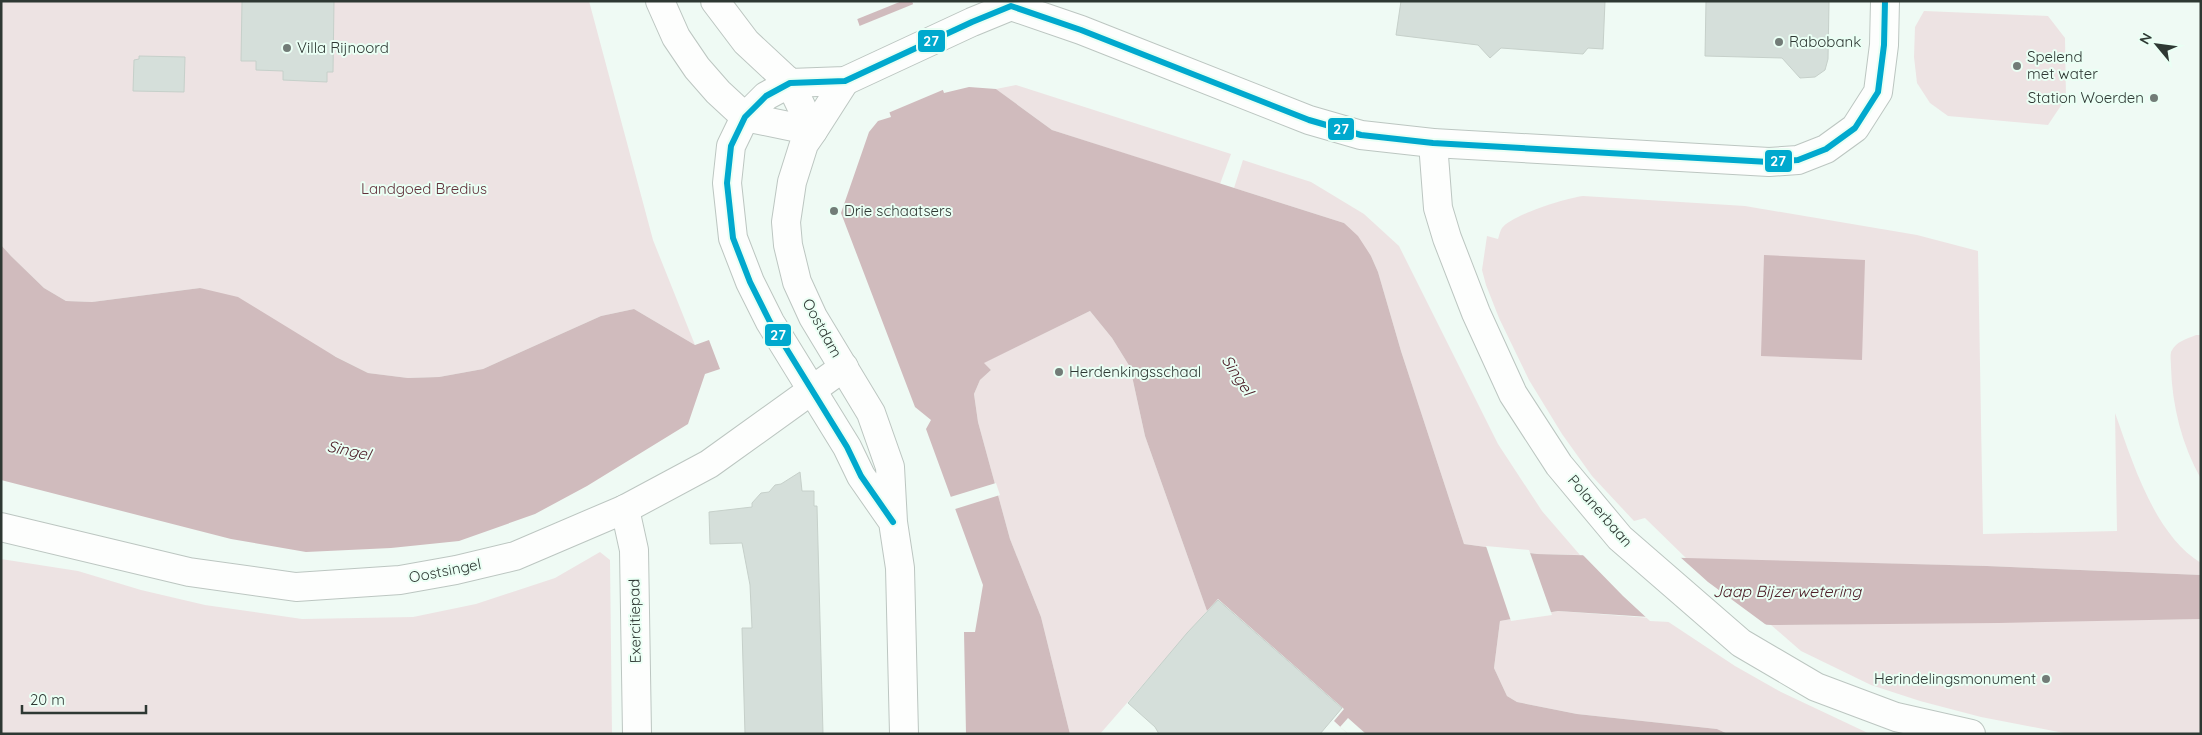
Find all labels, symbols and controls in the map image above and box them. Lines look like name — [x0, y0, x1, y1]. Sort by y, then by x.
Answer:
north arrow — [2132, 20, 2182, 70]
line badge: 27 — [917, 29, 946, 53]
text: N — [2135, 30, 2156, 48]
text: 27 — [923, 32, 939, 50]
place label: Rabobank — [1789, 32, 1861, 51]
marker: Rabobank — [1773, 36, 1785, 48]
place label: Villa Rijnoord — [297, 38, 389, 57]
marker: Villa Rijnoord — [281, 42, 293, 54]
place label: Spelend met water — [2027, 47, 2098, 83]
marker: Spelend met water — [2011, 60, 2023, 72]
place label: Station Woerden — [2028, 88, 2144, 107]
marker: Station Woerden — [2148, 92, 2160, 104]
line badge: 27 — [1327, 117, 1355, 141]
text: 27 — [1333, 120, 1349, 138]
line badge: 27 — [1764, 149, 1793, 173]
text: 27 — [1770, 152, 1786, 170]
park label: Landgoed Bredius — [361, 179, 487, 198]
place label: Drie schaatsers — [844, 201, 952, 220]
marker: Drie schaatsers — [828, 205, 840, 217]
street label: Oostdam — [798, 295, 846, 361]
line badge: 27 — [764, 323, 792, 347]
text: 27 — [770, 326, 786, 344]
water label: Singel — [1218, 351, 1260, 401]
place label: Herdenkingsschaal — [1069, 362, 1201, 381]
marker: Herdenkingsschaal — [1053, 366, 1065, 378]
water label: Singel — [325, 436, 375, 465]
street label: Polanerbaan — [1564, 471, 1637, 551]
street label: Oostsingel — [407, 554, 483, 587]
street label: Exercitiepad — [624, 579, 645, 663]
water label: Jaap Bijzerwetering — [1713, 581, 1862, 601]
place label: Herindelingsmonument — [1874, 669, 2036, 688]
marker: Herindelingsmonument — [2040, 673, 2052, 685]
scale bar — [22, 682, 146, 714]
text: 20 m — [30, 690, 65, 709]

